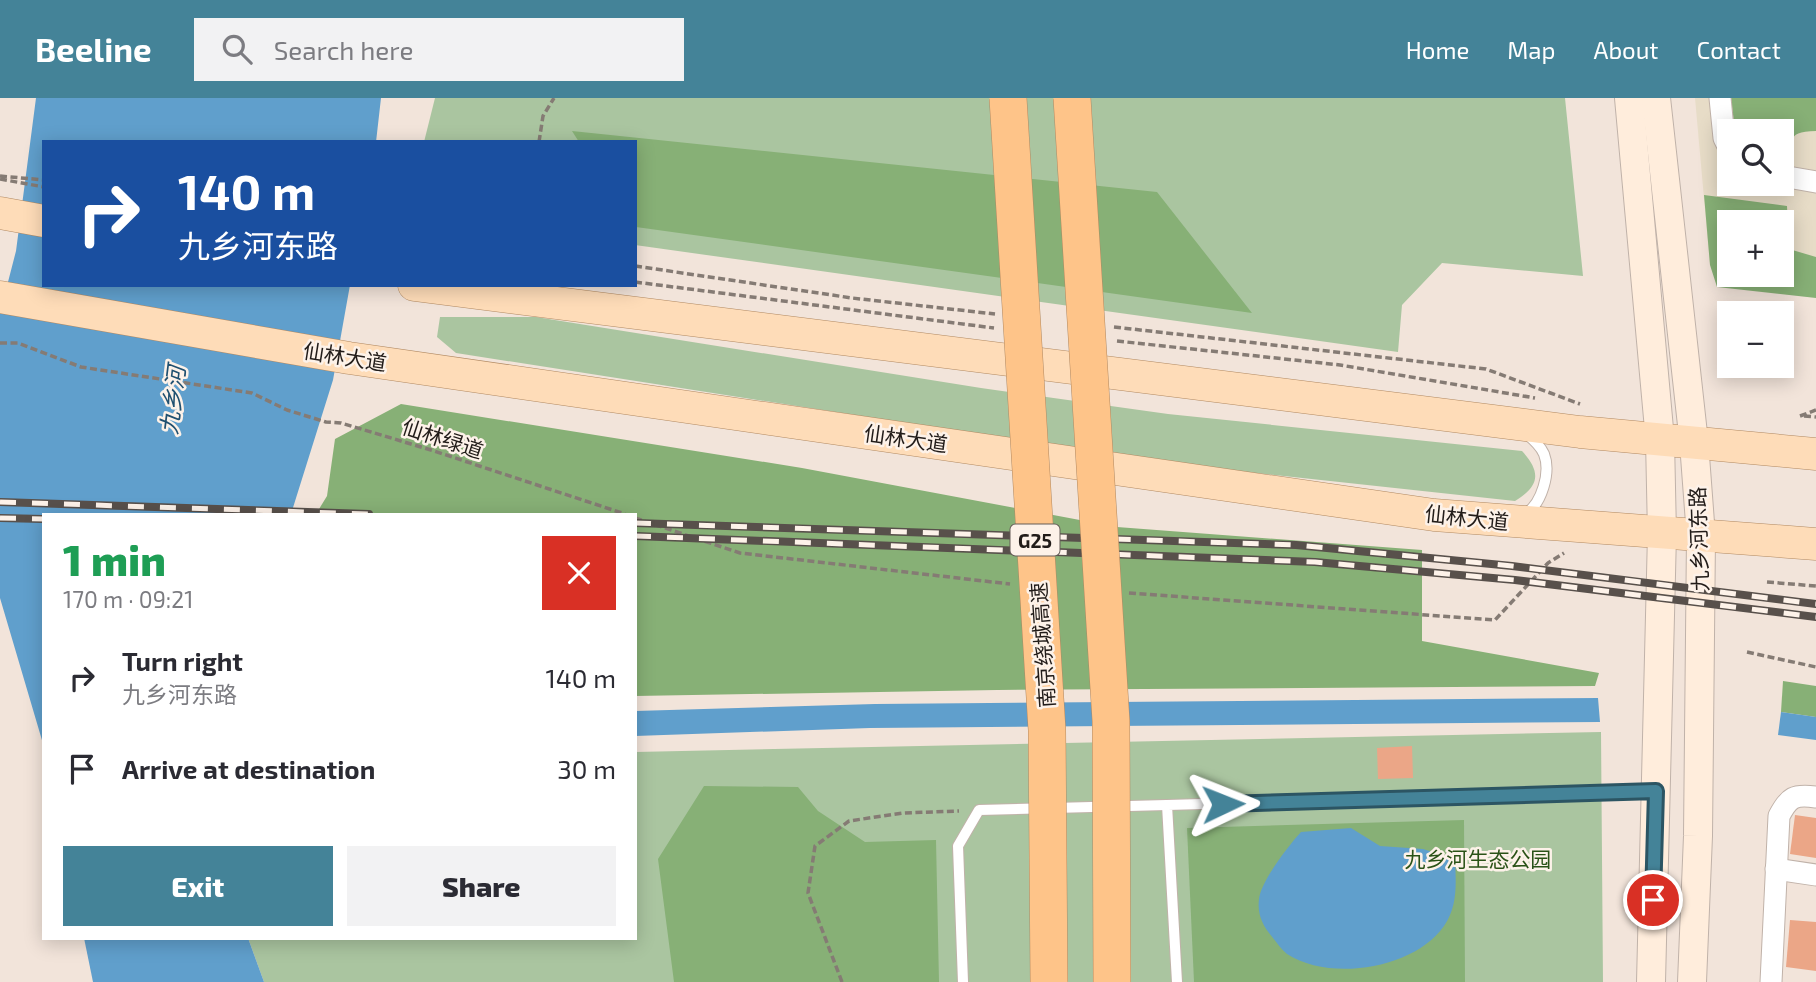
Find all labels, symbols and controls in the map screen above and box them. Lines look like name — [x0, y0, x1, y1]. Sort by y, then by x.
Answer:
search box — [194, 18, 684, 81]
text: Beeline — [35, 29, 152, 69]
icon: search — [218, 30, 256, 68]
text: Search here — [274, 34, 413, 65]
text: Home — [1406, 35, 1469, 64]
text: Map — [1507, 35, 1555, 64]
text: About — [1593, 35, 1659, 64]
text: Contact — [1697, 35, 1781, 64]
map controls — [1717, 119, 1794, 378]
button: search — [1717, 119, 1794, 196]
text: 140 m — [178, 161, 315, 220]
icon: right — [63, 168, 154, 259]
button: + — [1717, 210, 1794, 287]
text: 九乡河东路 — [178, 226, 338, 264]
button: − — [1717, 301, 1794, 378]
street label: 仙林大道 — [302, 337, 388, 375]
water label: 九乡河 — [154, 360, 191, 436]
street label: 仙林绿道 — [399, 413, 487, 463]
street label: 仙林大道 — [863, 420, 949, 456]
street label: 九乡河东路 — [1684, 486, 1712, 592]
street label: 仙林大道 — [1424, 500, 1510, 534]
road number: G25 — [1010, 524, 1060, 556]
text: 1 min — [63, 534, 166, 584]
button: close — [542, 536, 616, 610]
street label: 南京绕城高速 — [1025, 581, 1059, 709]
text: 170 m · 09:21 — [63, 585, 193, 613]
text: Turn right — [122, 645, 243, 676]
icon: right — [63, 659, 101, 697]
text: 140 m — [545, 662, 616, 693]
text: 九乡河东路 — [122, 680, 237, 708]
icon: arrive — [63, 750, 101, 788]
text: Arrive at destination — [122, 753, 375, 784]
text: 30 m — [557, 753, 616, 784]
position arrow — [1186, 767, 1260, 841]
button: Exit — [63, 846, 333, 926]
button: Share — [347, 846, 616, 926]
park label: 九乡河生态公园 — [1405, 846, 1552, 871]
pin — [1623, 870, 1683, 930]
icon: arrive — [1634, 881, 1672, 919]

